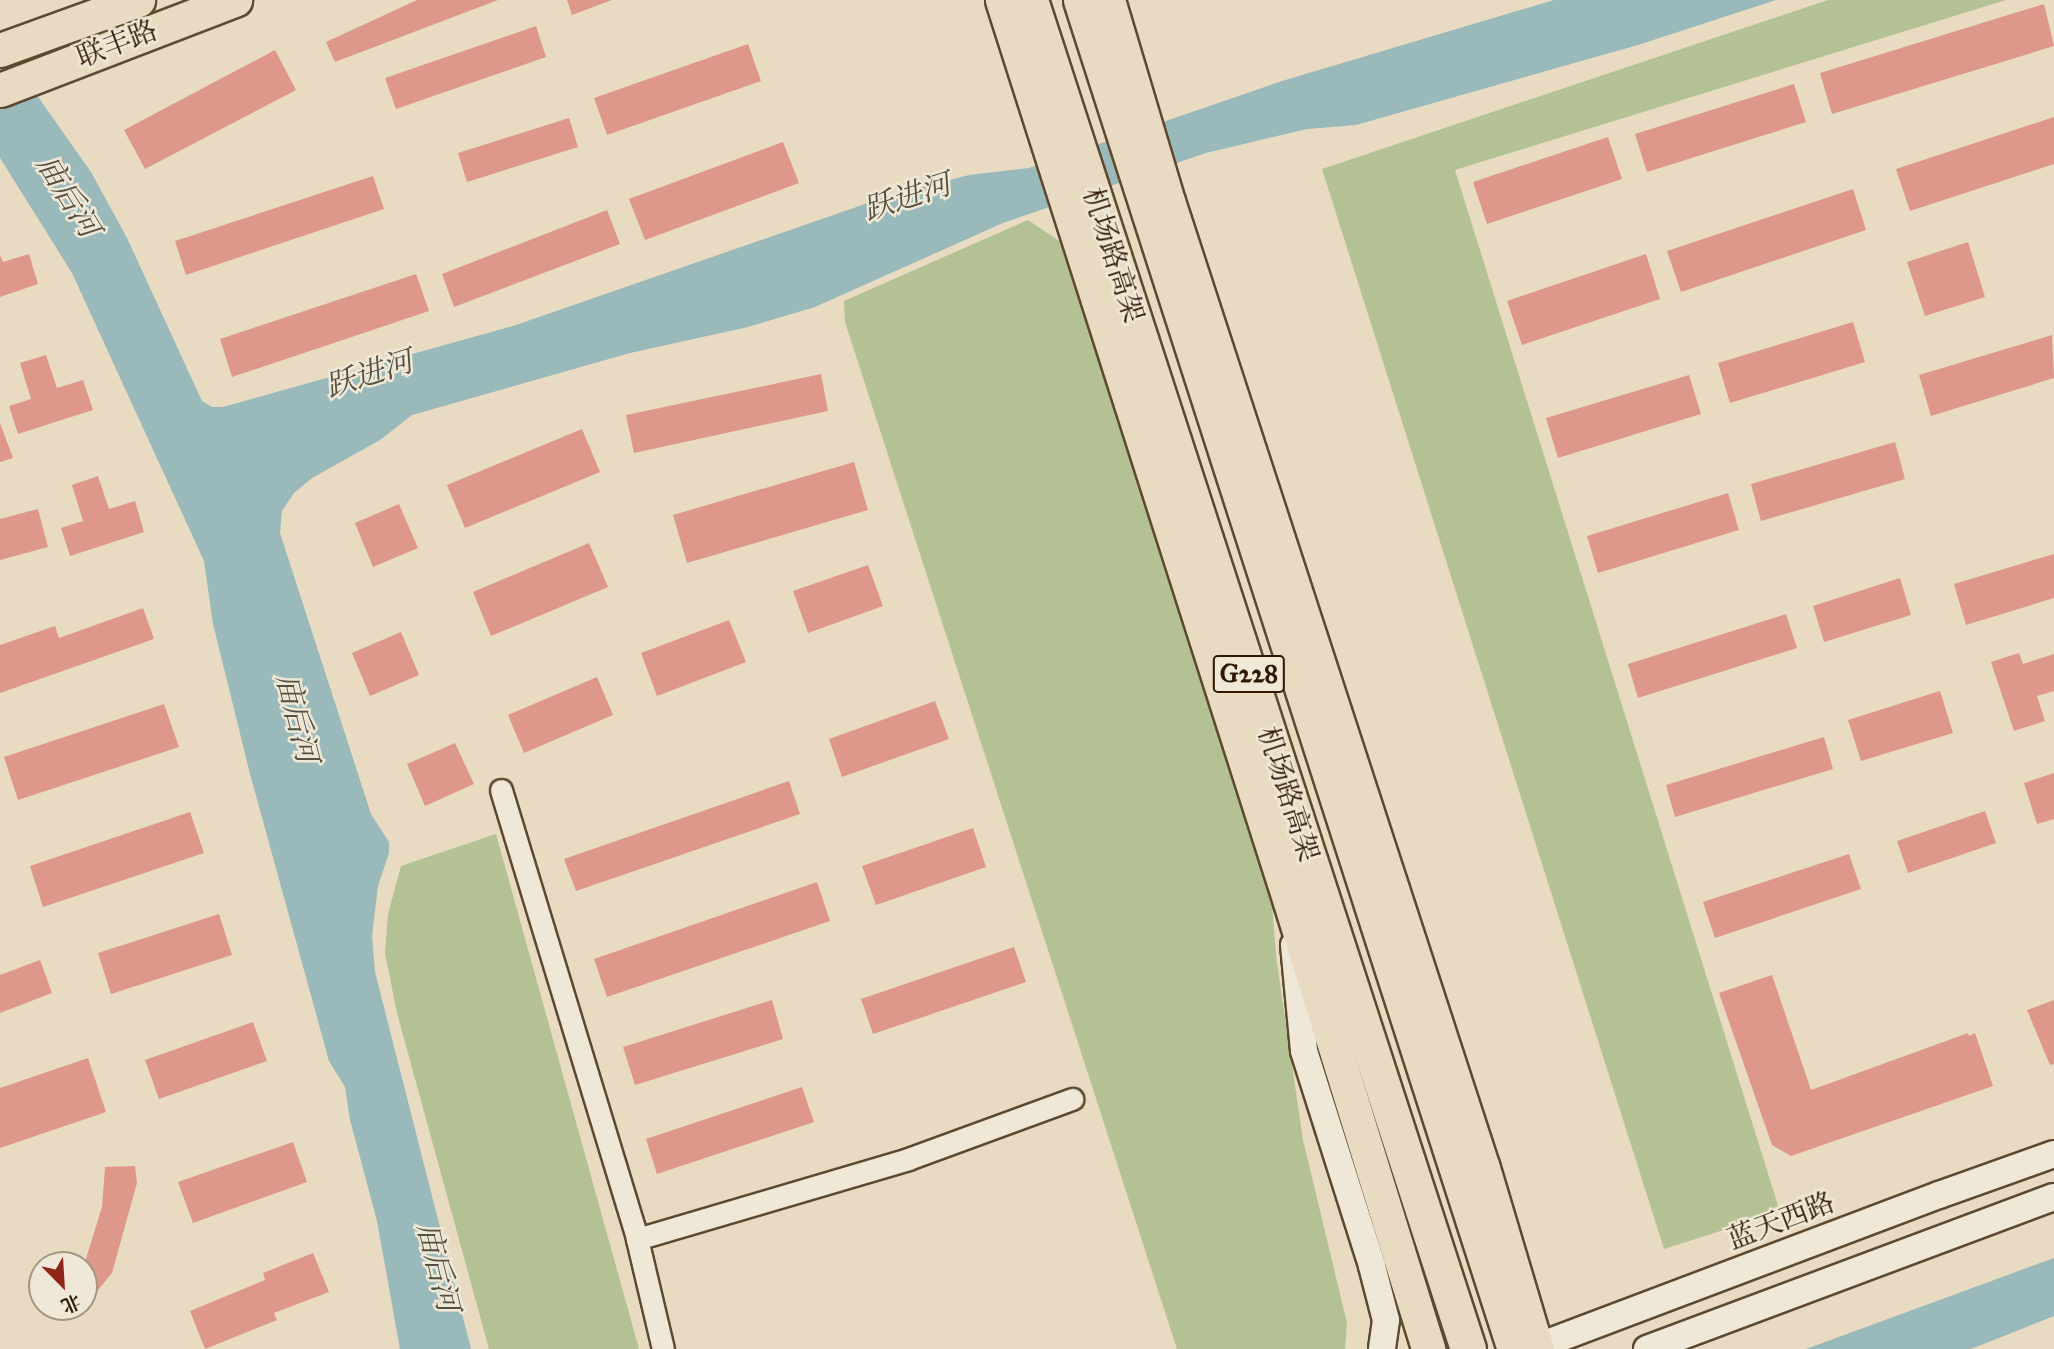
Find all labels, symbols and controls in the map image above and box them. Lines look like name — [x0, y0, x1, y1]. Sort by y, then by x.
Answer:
street label: 联丰路 — [72, 13, 162, 75]
water label: 庙后河 — [29, 148, 107, 244]
water label: 跃进河 — [859, 166, 955, 228]
street label: 机场路高架 — [1075, 183, 1151, 327]
water label: 跃进河 — [321, 343, 417, 405]
road number: G228 — [1212, 652, 1286, 696]
water label: 庙后河 — [269, 670, 325, 766]
street label: 机场路高架 — [1250, 722, 1326, 866]
street label: 蓝天西路 — [1723, 1185, 1839, 1257]
water label: 庙后河 — [410, 1219, 466, 1315]
north arrow — [28, 1251, 98, 1321]
text: 北 — [58, 1289, 84, 1318]

